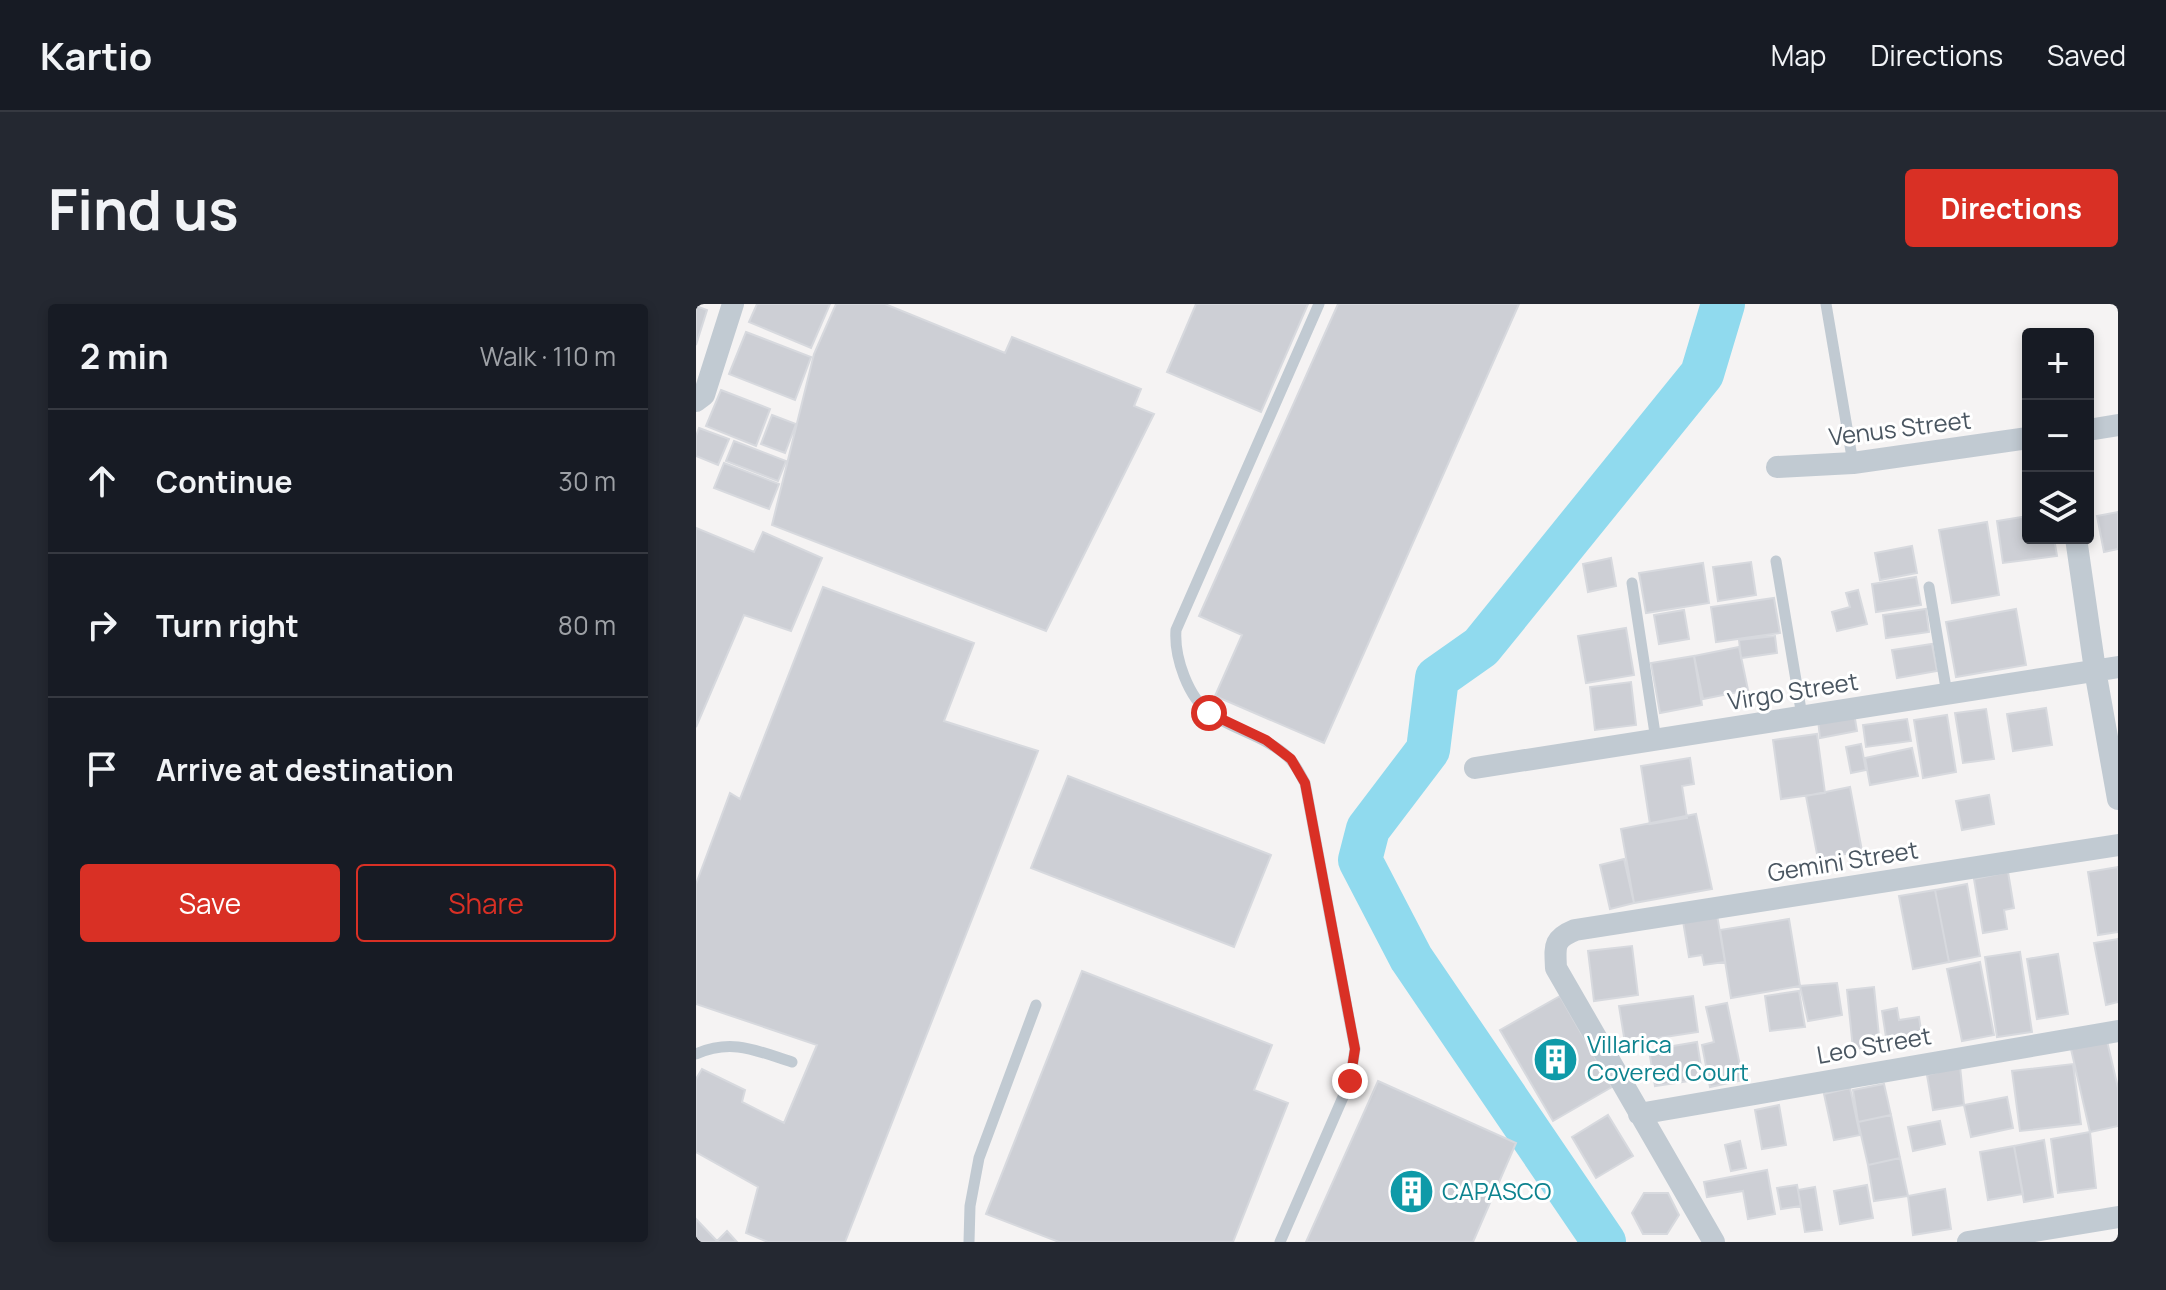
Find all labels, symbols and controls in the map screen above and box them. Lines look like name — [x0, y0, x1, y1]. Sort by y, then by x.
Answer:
text: Kartio — [40, 29, 152, 81]
text: Map — [1771, 36, 1826, 74]
text: Directions — [1870, 36, 2003, 74]
text: Saved — [2047, 36, 2126, 74]
button: Directions — [1905, 169, 2118, 247]
text: Find us — [48, 170, 239, 247]
map controls — [2022, 328, 2094, 544]
button: + — [2022, 328, 2094, 400]
text: 2 min — [80, 333, 168, 379]
text: Walk · 110 m — [480, 338, 616, 374]
button: − — [2022, 400, 2094, 472]
street label: Venus Street — [1827, 402, 1973, 453]
icon: ahead — [80, 459, 124, 503]
text: Continue — [156, 461, 292, 502]
text: 30 m — [559, 463, 616, 499]
button: layers — [2022, 472, 2094, 544]
icon: right — [80, 603, 124, 647]
text: Turn right — [156, 605, 299, 646]
text: 80 m — [558, 607, 616, 643]
street label: Virgo Street — [1725, 664, 1860, 717]
route start — [1191, 695, 1227, 731]
icon: arrive — [80, 747, 124, 791]
text: Arrive at destination — [156, 749, 454, 790]
street label: Gemini Street — [1765, 832, 1920, 889]
button: Save — [80, 864, 340, 942]
button: Share — [356, 864, 616, 942]
street label: Leo Street — [1814, 1018, 1934, 1071]
place label: Villarica Covered Court — [1587, 1027, 1749, 1088]
building icon: Villarica Covered Court — [1532, 1035, 1580, 1083]
route end — [1332, 1063, 1368, 1099]
building icon: CAPASCO — [1387, 1168, 1435, 1216]
place label: CAPASCO — [1442, 1174, 1551, 1207]

